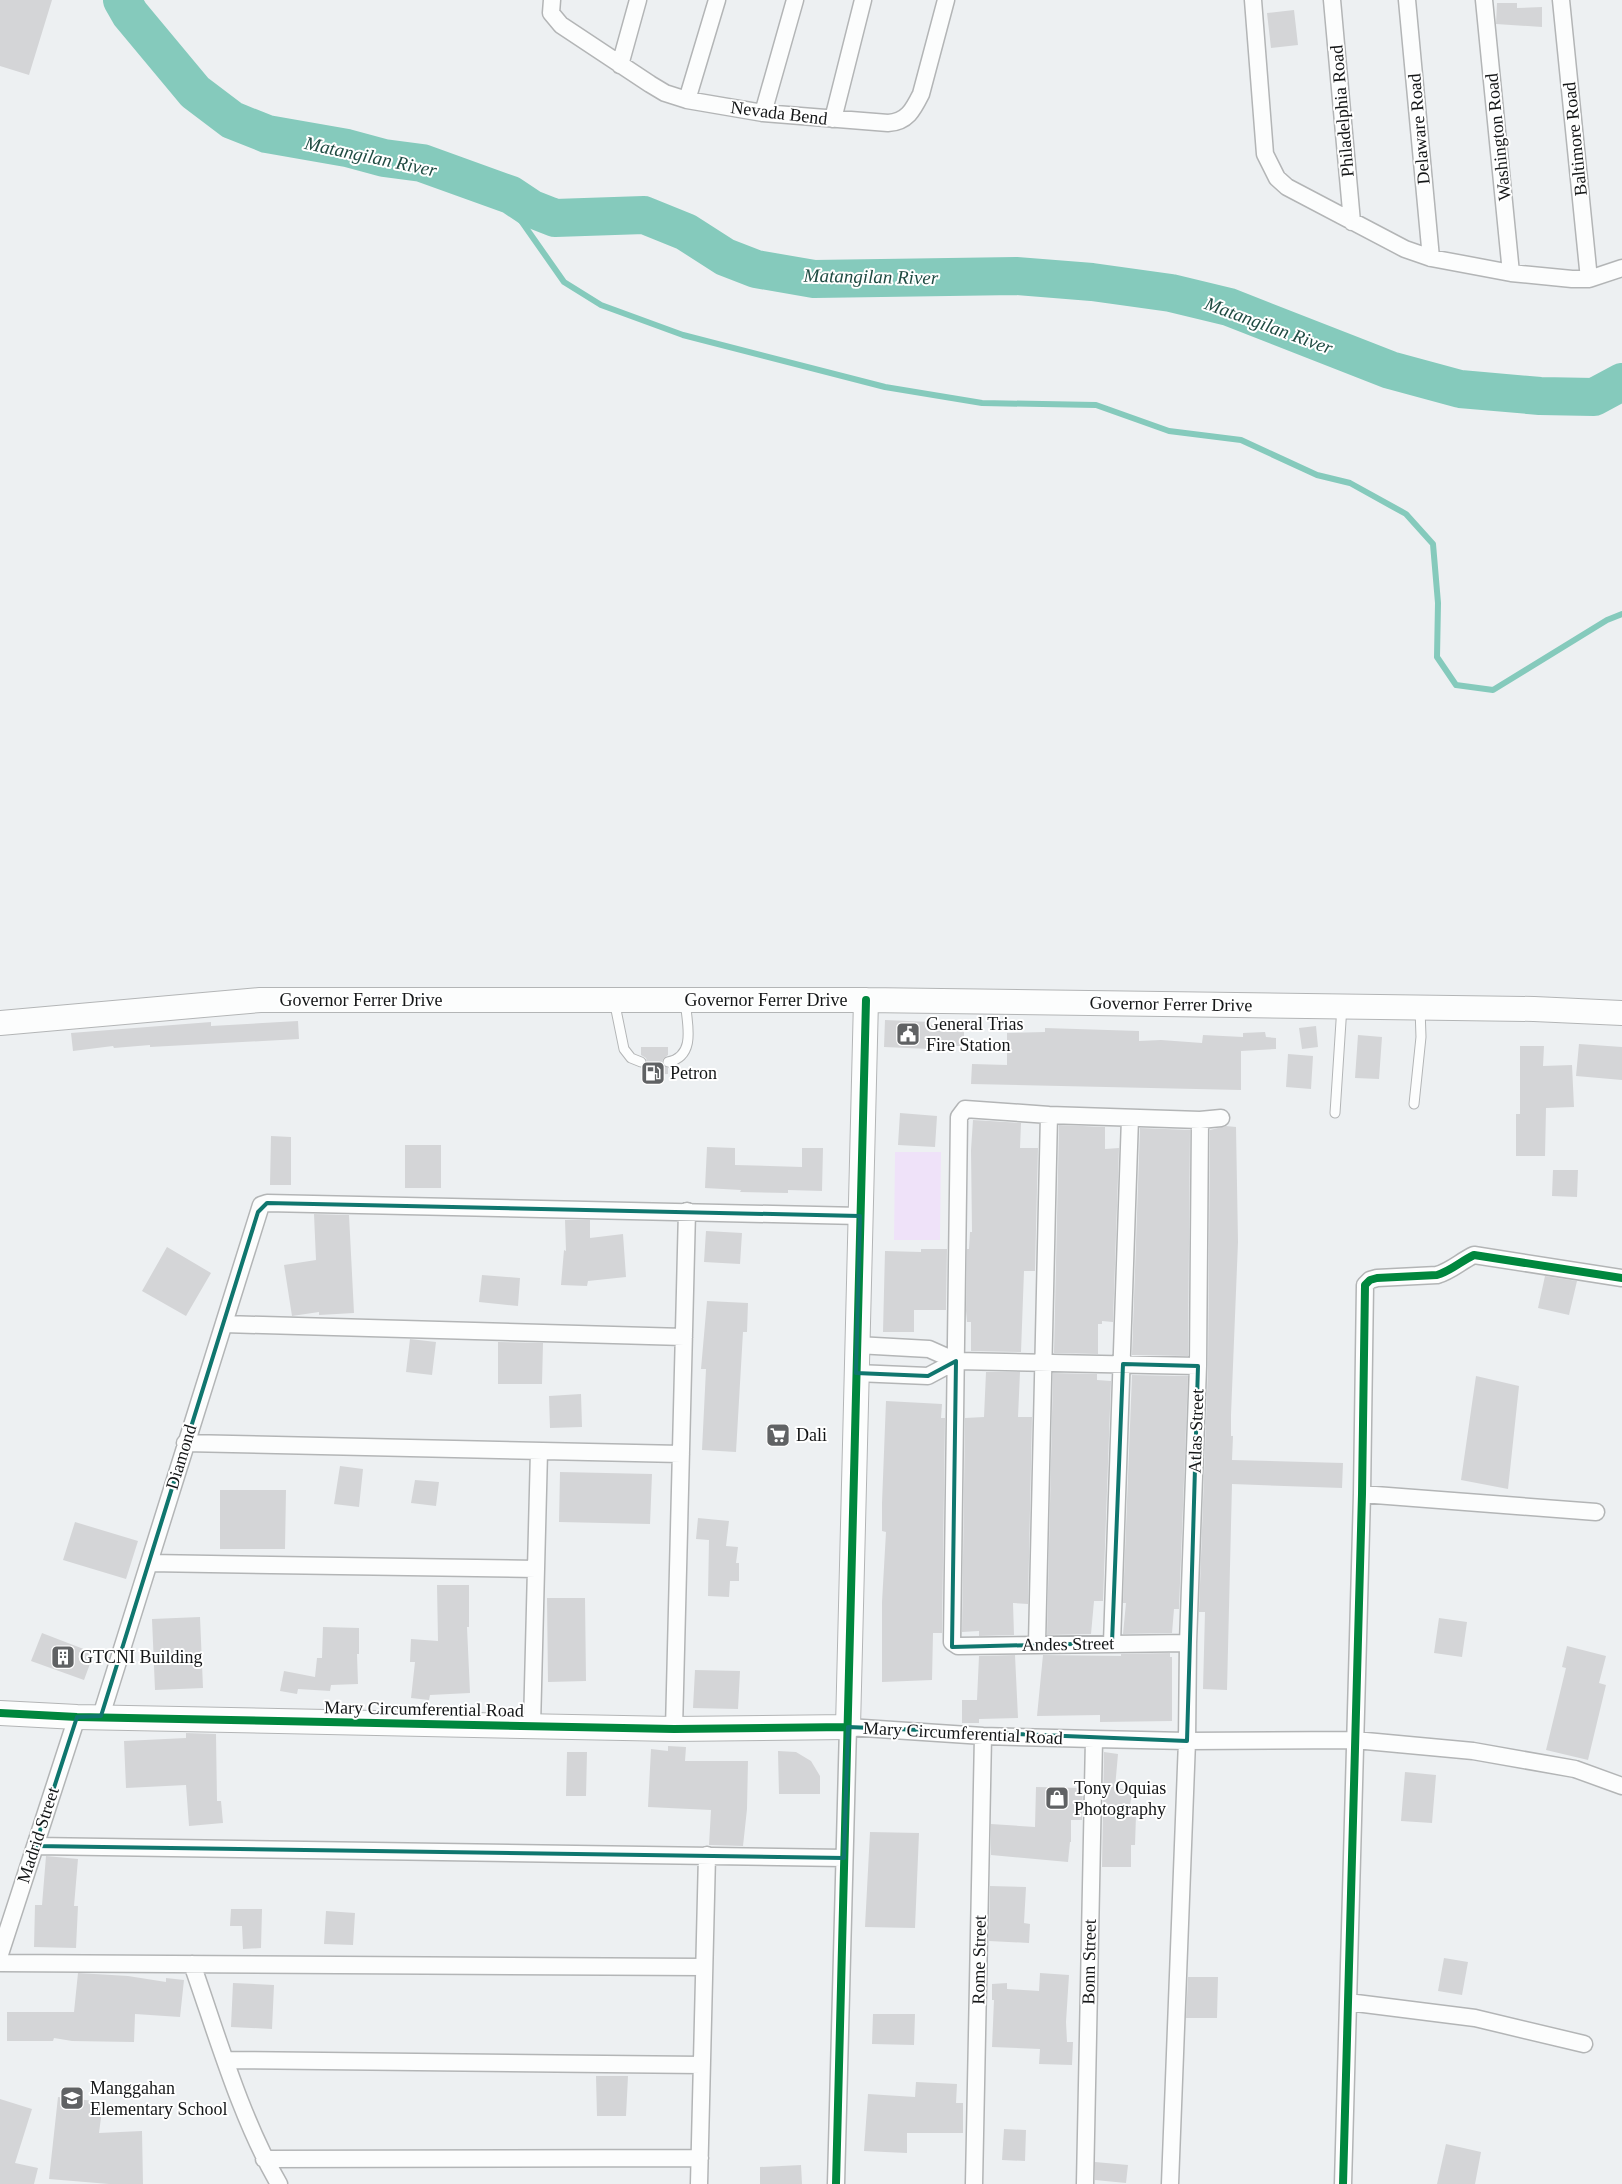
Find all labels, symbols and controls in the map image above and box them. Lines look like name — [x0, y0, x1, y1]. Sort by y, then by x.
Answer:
street label: Philadelphia Road — [1326, 44, 1358, 178]
street label: Washington Road — [1481, 72, 1515, 202]
street label: Delaware Road — [1404, 73, 1434, 185]
street label: Baltimore Road — [1559, 81, 1591, 197]
street label: Nevada Bend — [729, 97, 829, 129]
water label: Matangilan River — [302, 132, 439, 181]
water label: Matangilan River — [803, 265, 939, 288]
water label: Matangilan River — [1201, 292, 1336, 359]
street label: Governor Ferrer Drive — [280, 990, 442, 1010]
street label: Governor Ferrer Drive — [685, 990, 847, 1010]
street label: Governor Ferrer Drive — [1089, 993, 1253, 1015]
place label: General Trias Fire Station — [926, 1014, 1024, 1055]
public building icon: General Trias Fire Station — [895, 1021, 921, 1047]
fuel station icon: Petron — [640, 1060, 666, 1086]
place label: Petron — [670, 1063, 717, 1083]
street label: Atlas Street — [1185, 1388, 1207, 1474]
street label: Diamond — [162, 1422, 200, 1492]
supermarket icon: Dali — [765, 1422, 791, 1448]
place label: Dali — [796, 1425, 827, 1445]
street label: Andes Street — [1022, 1633, 1114, 1655]
building icon: GTCNI Building — [50, 1644, 76, 1670]
place label: GTCNI Building — [80, 1647, 203, 1667]
street label: Mary Circumferential Road — [324, 1697, 524, 1721]
street label: Mary Circumferential Road — [863, 1718, 1063, 1748]
place label: Tony Oquias Photography — [1074, 1778, 1166, 1819]
street label: Madrid Street — [13, 1785, 63, 1885]
shop icon: Tony Oquias Photography — [1044, 1785, 1070, 1811]
street label: Rome Street — [968, 1915, 990, 2005]
street label: Bonn Street — [1078, 1919, 1100, 2005]
place label: Manggahan Elementary School — [90, 2078, 227, 2119]
school or university icon: Manggahan Elementary School — [59, 2085, 85, 2111]

